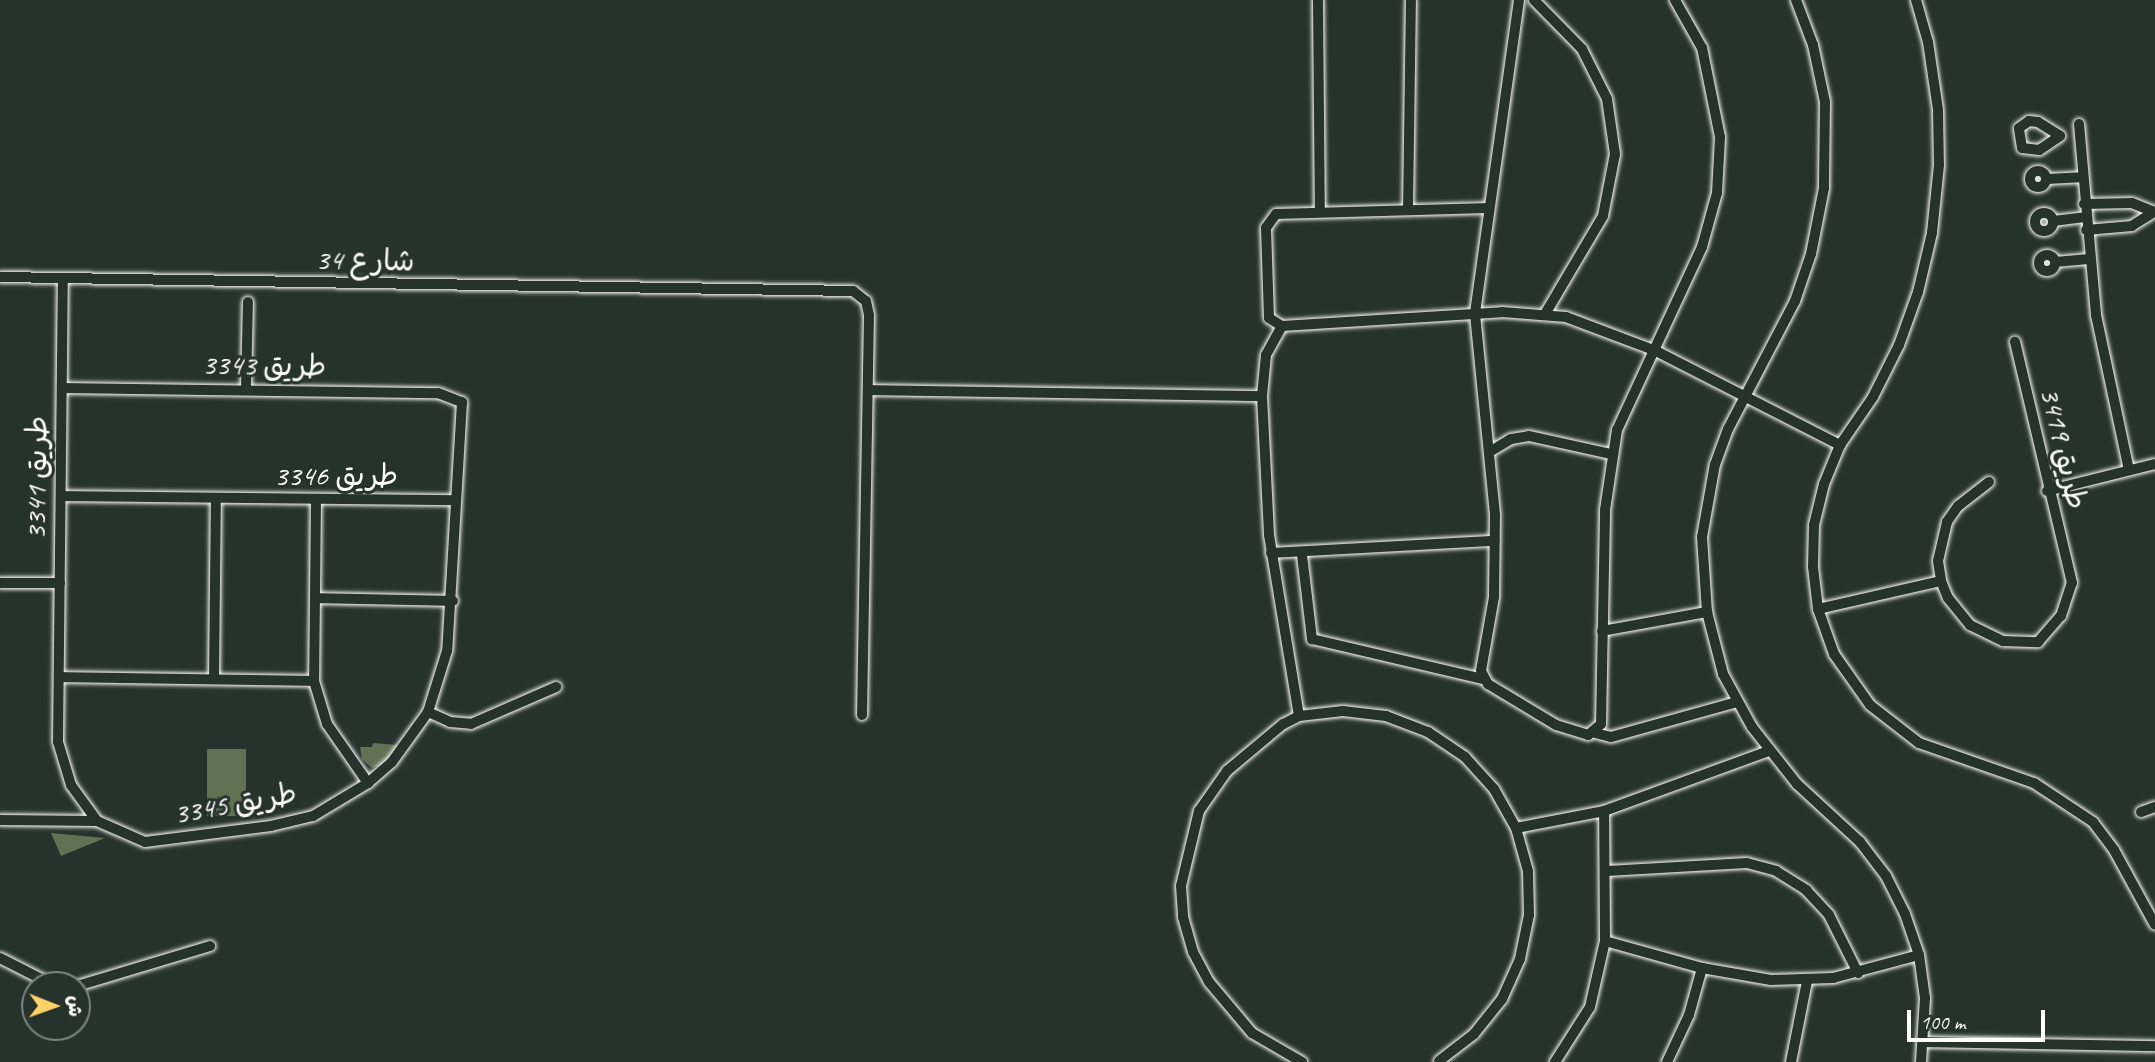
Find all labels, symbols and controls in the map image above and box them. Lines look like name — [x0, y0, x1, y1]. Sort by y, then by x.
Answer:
street label: شارع 34 — [315, 241, 415, 279]
street label: طريق 3343 — [202, 346, 326, 384]
street label: طريق 3419 — [2032, 383, 2096, 513]
street label: طريق 3341 — [17, 416, 55, 540]
street label: طريق 3346 — [274, 457, 398, 493]
street label: طريق 3345 — [171, 774, 299, 832]
north arrow — [21, 971, 91, 1041]
text: ش — [63, 996, 87, 1017]
scale bar — [1910, 996, 2048, 1040]
text: 100 m — [1920, 1009, 1965, 1035]

